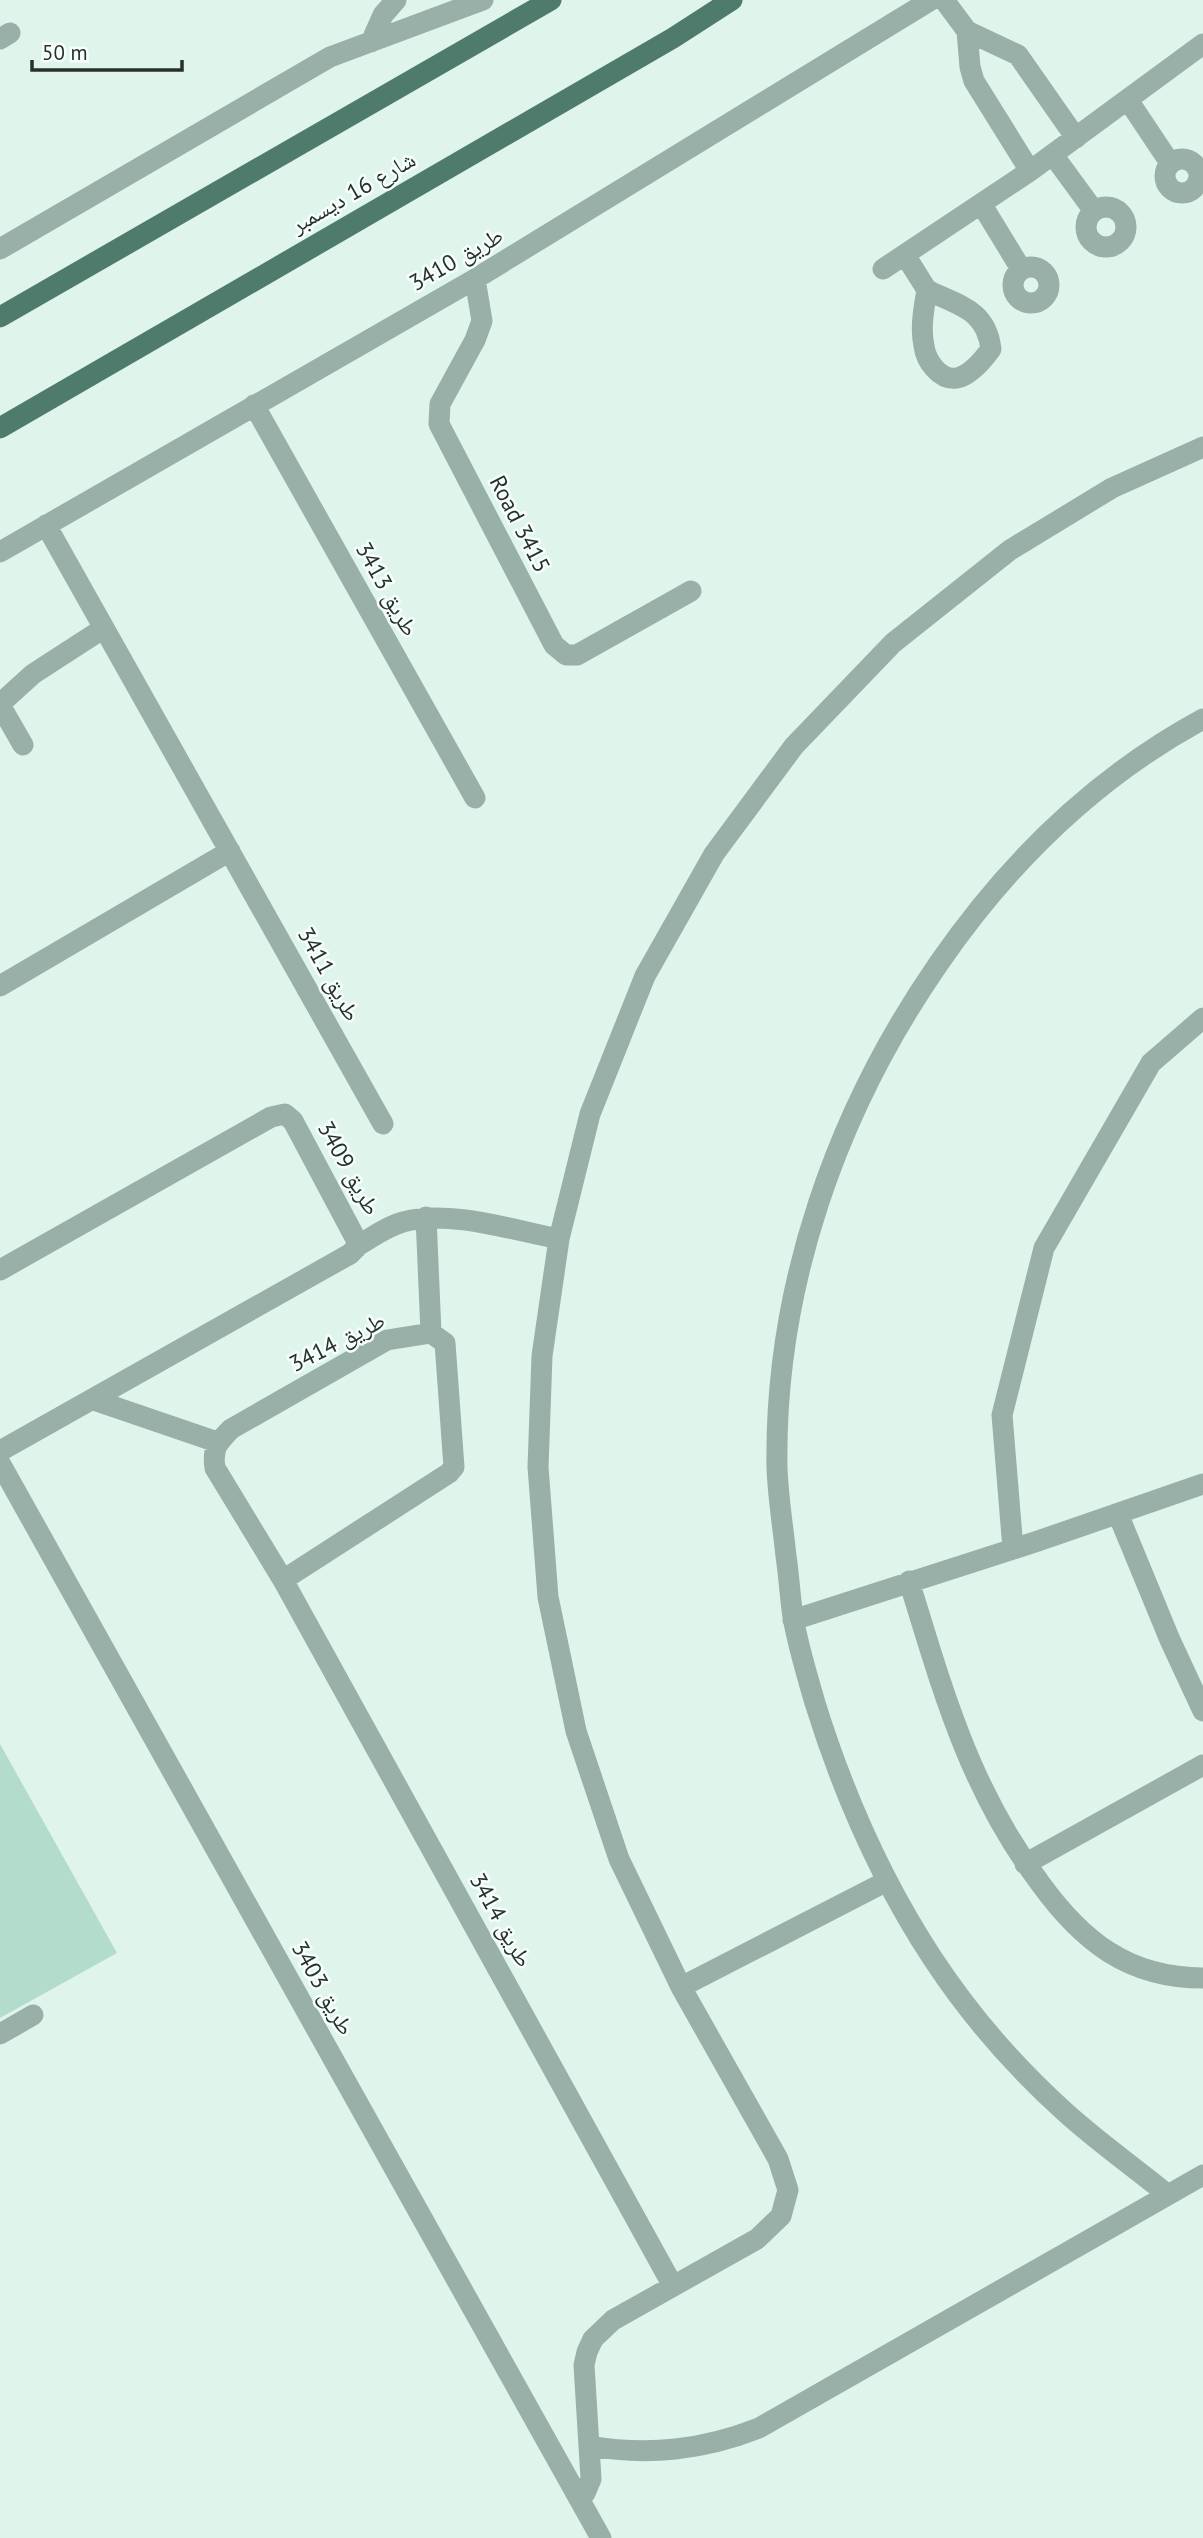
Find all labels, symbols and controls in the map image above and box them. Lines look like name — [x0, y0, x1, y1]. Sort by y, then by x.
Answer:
scale bar — [32, 28, 182, 72]
text: 50 m — [42, 39, 88, 66]
street label: شارع 16 ديسمبر — [284, 144, 421, 240]
street label: طريق 3410 — [404, 220, 508, 297]
street label: Road 3415 — [484, 470, 557, 577]
street label: طريق 3413 — [350, 537, 425, 641]
street label: طريق 3411 — [292, 922, 367, 1026]
street label: طريق 3409 — [312, 1116, 387, 1220]
street label: طريق 3414 — [284, 1305, 389, 1378]
street label: طريق 3414 — [464, 1868, 539, 1972]
street label: طريق 3403 — [286, 1936, 361, 2040]

